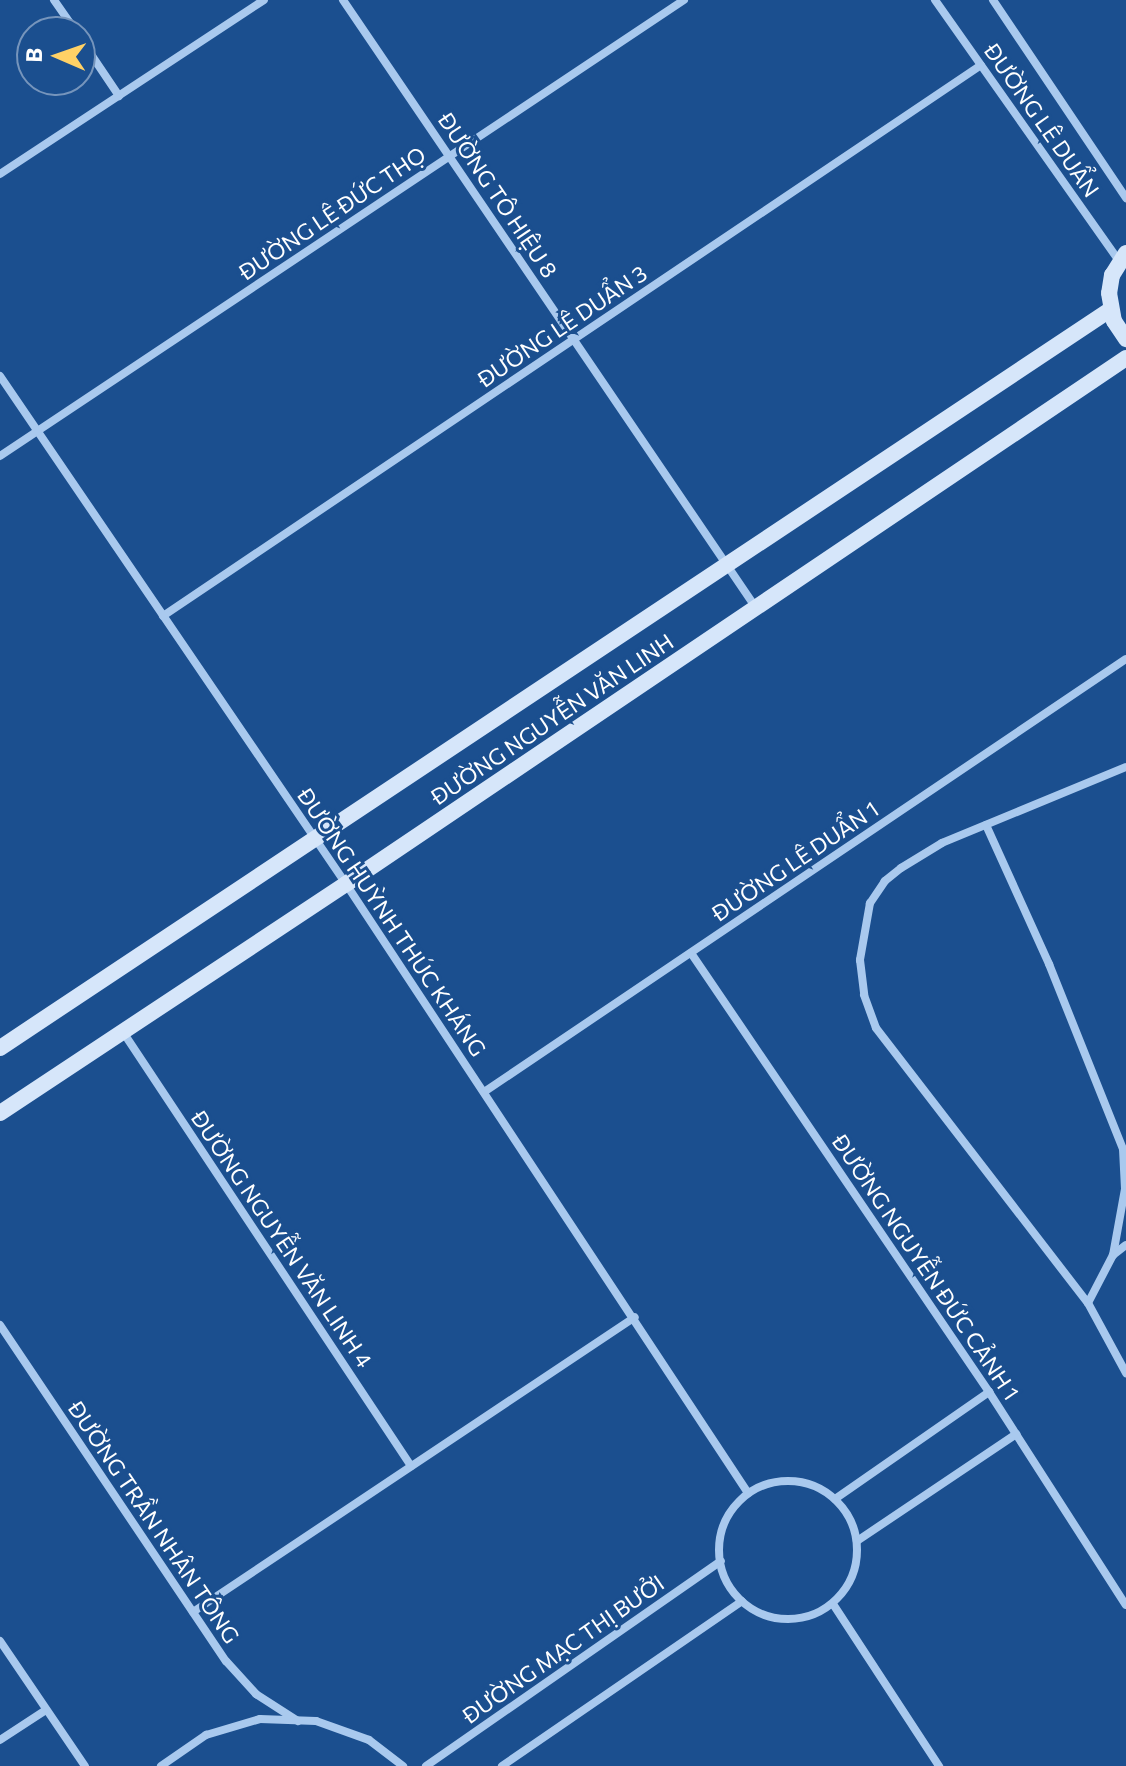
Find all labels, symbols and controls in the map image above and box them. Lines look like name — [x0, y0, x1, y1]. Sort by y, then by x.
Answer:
north arrow — [16, 16, 96, 96]
street label: ĐƯỜNG LÊ DUẨN — [979, 38, 1105, 202]
text: B — [20, 47, 47, 63]
street label: ĐƯỜNG TÔ HIỆU 8 — [433, 107, 563, 283]
street label: ĐƯỜNG LÊ ĐỨC THỌ — [234, 141, 430, 285]
street label: ĐƯỜNG LÊ DUẨN 3 — [472, 260, 652, 392]
street label: ĐƯỜNG NGUYỄN VĂN LINH — [426, 628, 678, 810]
street label: ĐƯỜNG HUỲNH THÚC KHÁNG — [292, 783, 492, 1061]
street label: ĐƯỜNG LÊ DUẨN 1 — [707, 795, 883, 927]
street label: ĐƯỜNG NGUYỄN VĂN LINH 4 — [186, 1106, 378, 1372]
street label: ĐƯỜNG NGUYỄN ĐỨC CẢNH 1 — [827, 1129, 1025, 1405]
street label: ĐƯỜNG TRẦN NHÂN TÔNG — [63, 1396, 245, 1648]
street label: ĐƯỜNG MẠC THỊ BƯỞI — [457, 1569, 669, 1729]

